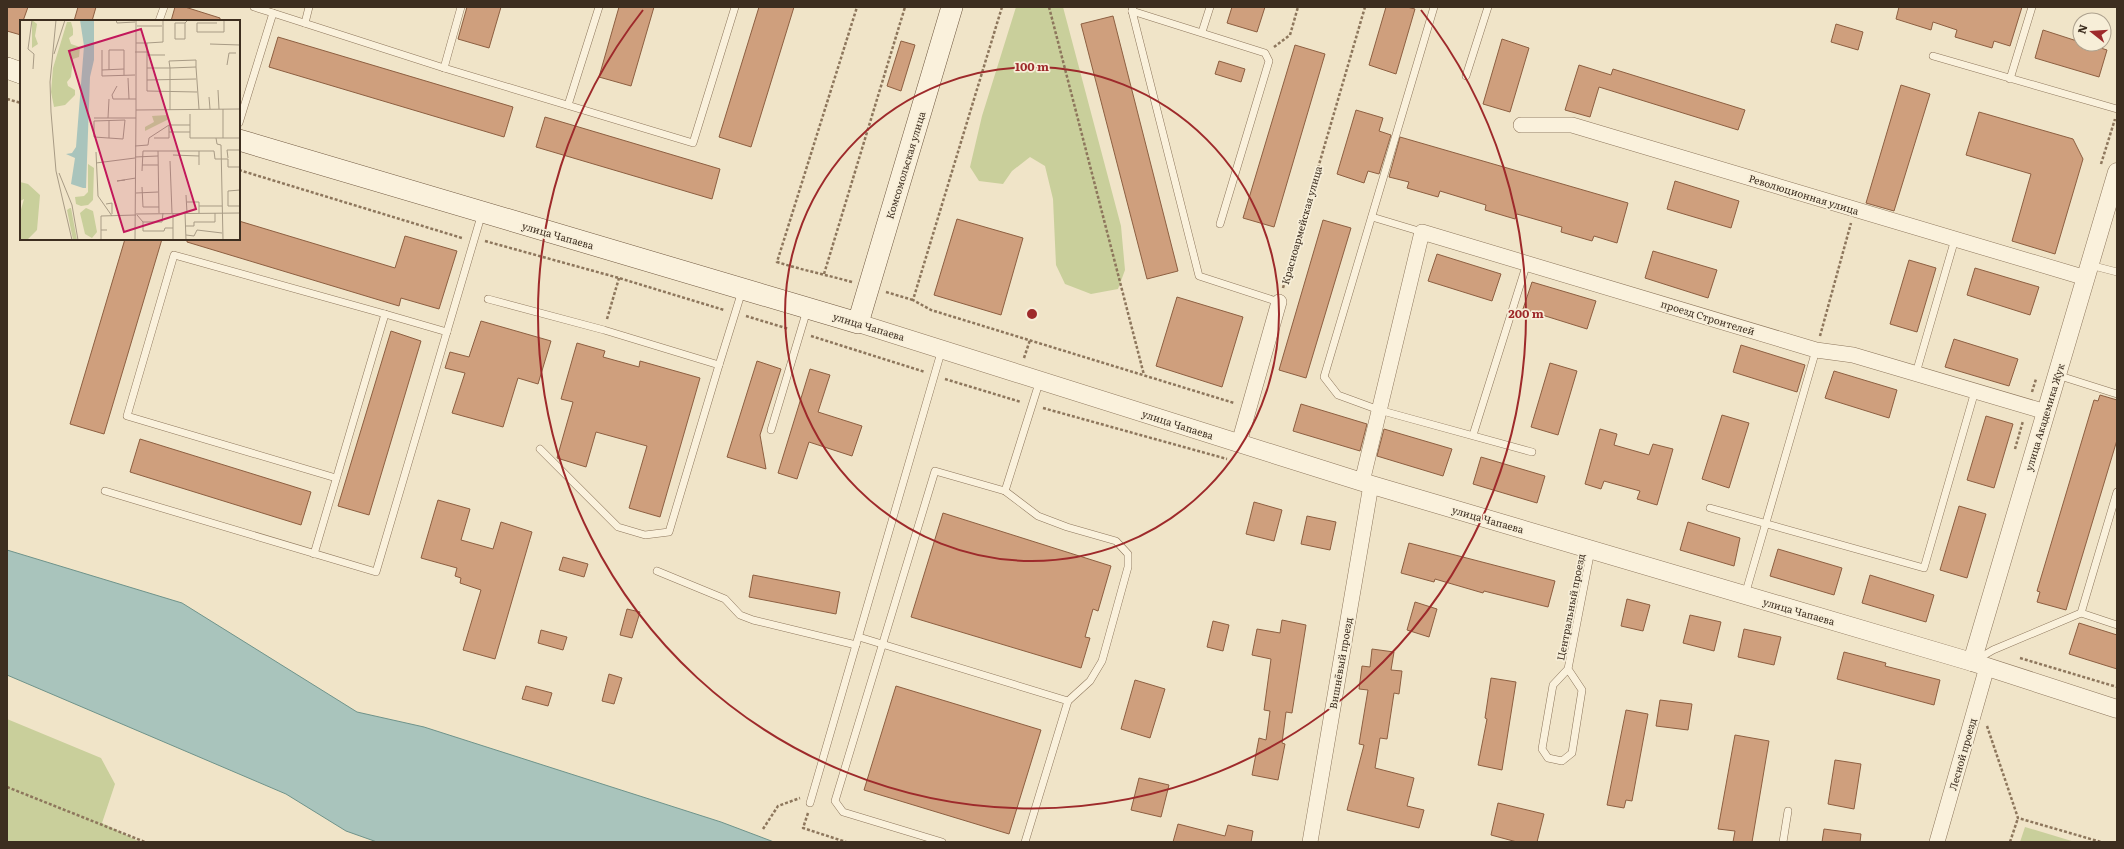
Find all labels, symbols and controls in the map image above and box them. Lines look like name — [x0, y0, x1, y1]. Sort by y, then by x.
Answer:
north arrow — [2072, 12, 2112, 52]
inset map — [20, 20, 240, 240]
text: N — [2072, 22, 2090, 36]
text: 100 m — [1015, 57, 1049, 75]
street label: Комсомольская улица — [882, 109, 929, 221]
street label: Красноармейская улица — [1277, 163, 1325, 286]
street label: Революционная улица — [1747, 170, 1862, 218]
street label: улица Чапаева — [520, 218, 596, 253]
street label: проезд Строителей — [1659, 296, 1757, 338]
text: 200 m — [1508, 304, 1544, 322]
centre of rings — [1025, 307, 1039, 321]
street label: улица Чапаева — [831, 308, 907, 344]
street label: улица Академика Жук — [2020, 361, 2068, 473]
street label: улица Чапаева — [1140, 405, 1216, 443]
street label: улица Чапаева — [1450, 502, 1526, 537]
street label: Центральный проезд — [1552, 552, 1588, 662]
street label: улица Чапаева — [1761, 594, 1837, 629]
street label: Вишнёвый проезд — [1325, 616, 1355, 710]
street label: Лесной проезд — [1945, 716, 1979, 792]

